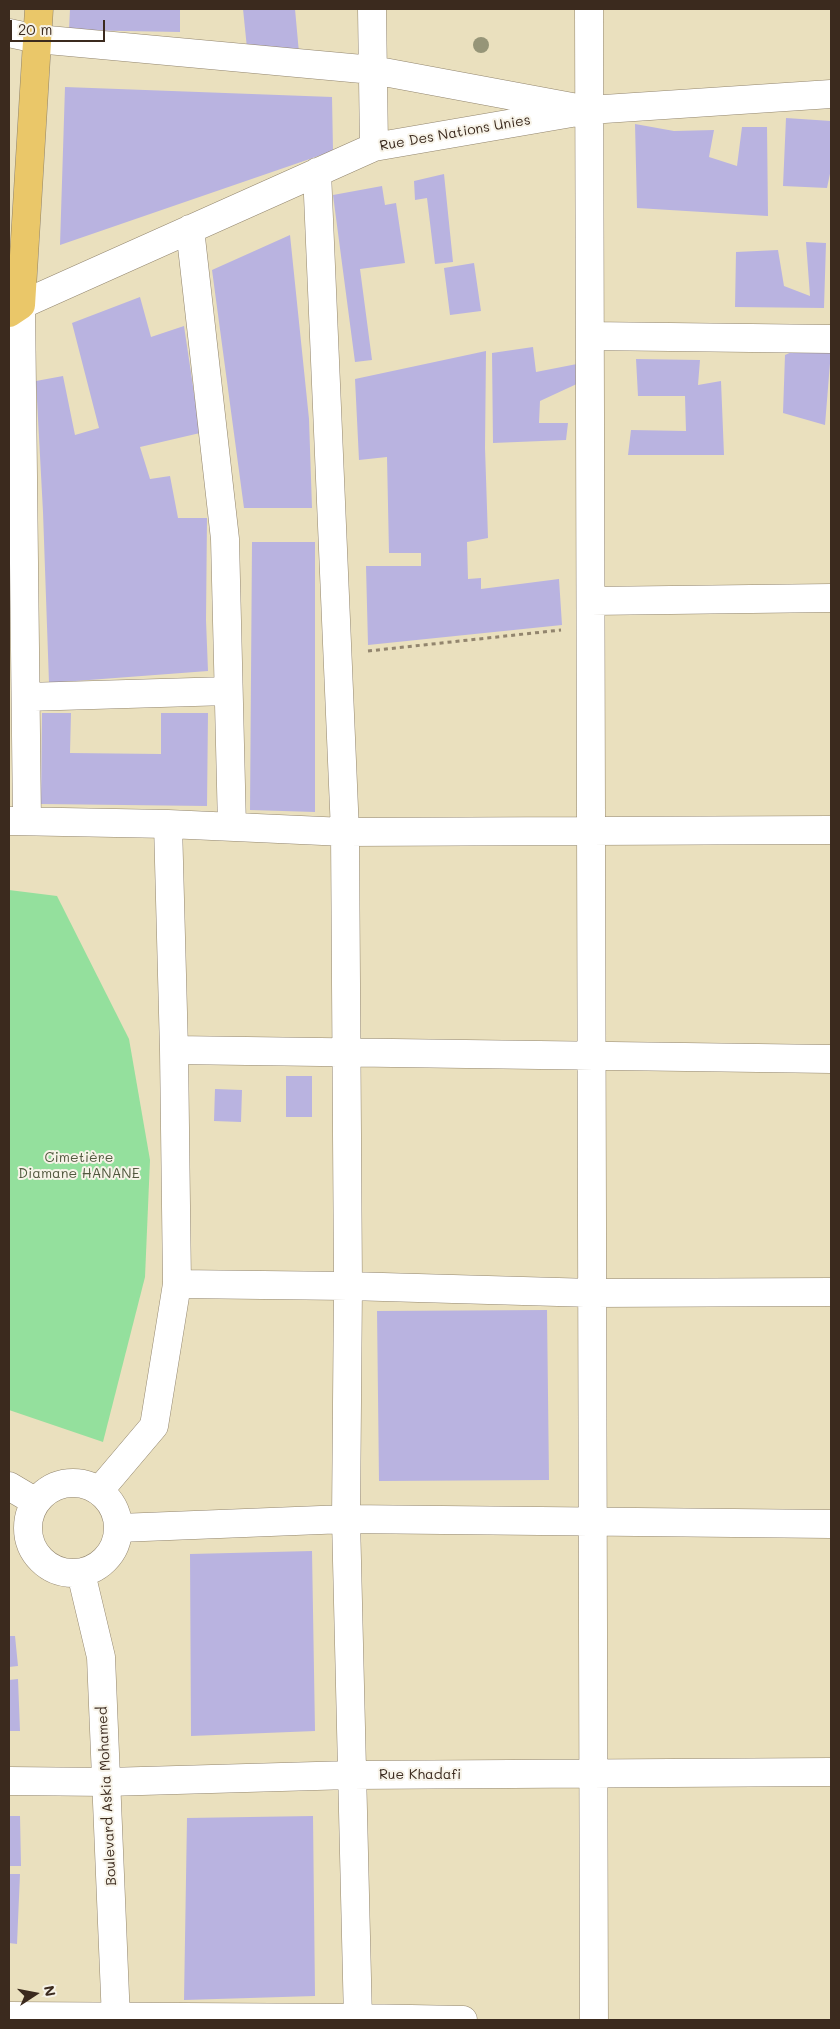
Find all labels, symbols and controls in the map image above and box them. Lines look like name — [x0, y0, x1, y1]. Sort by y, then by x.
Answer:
scale bar — [12, 10, 108, 42]
text: 20 m — [18, 19, 52, 39]
street label: Rue Des Nations Unies — [378, 111, 532, 155]
park label: Cimetière Diamane HANANE — [18, 1150, 140, 1182]
street label: Boulevard Askia Mohamed — [94, 1706, 120, 1886]
street label: Rue Khadafi — [379, 1767, 461, 1783]
north arrow — [10, 1969, 60, 2019]
text: N — [40, 1984, 61, 1998]

